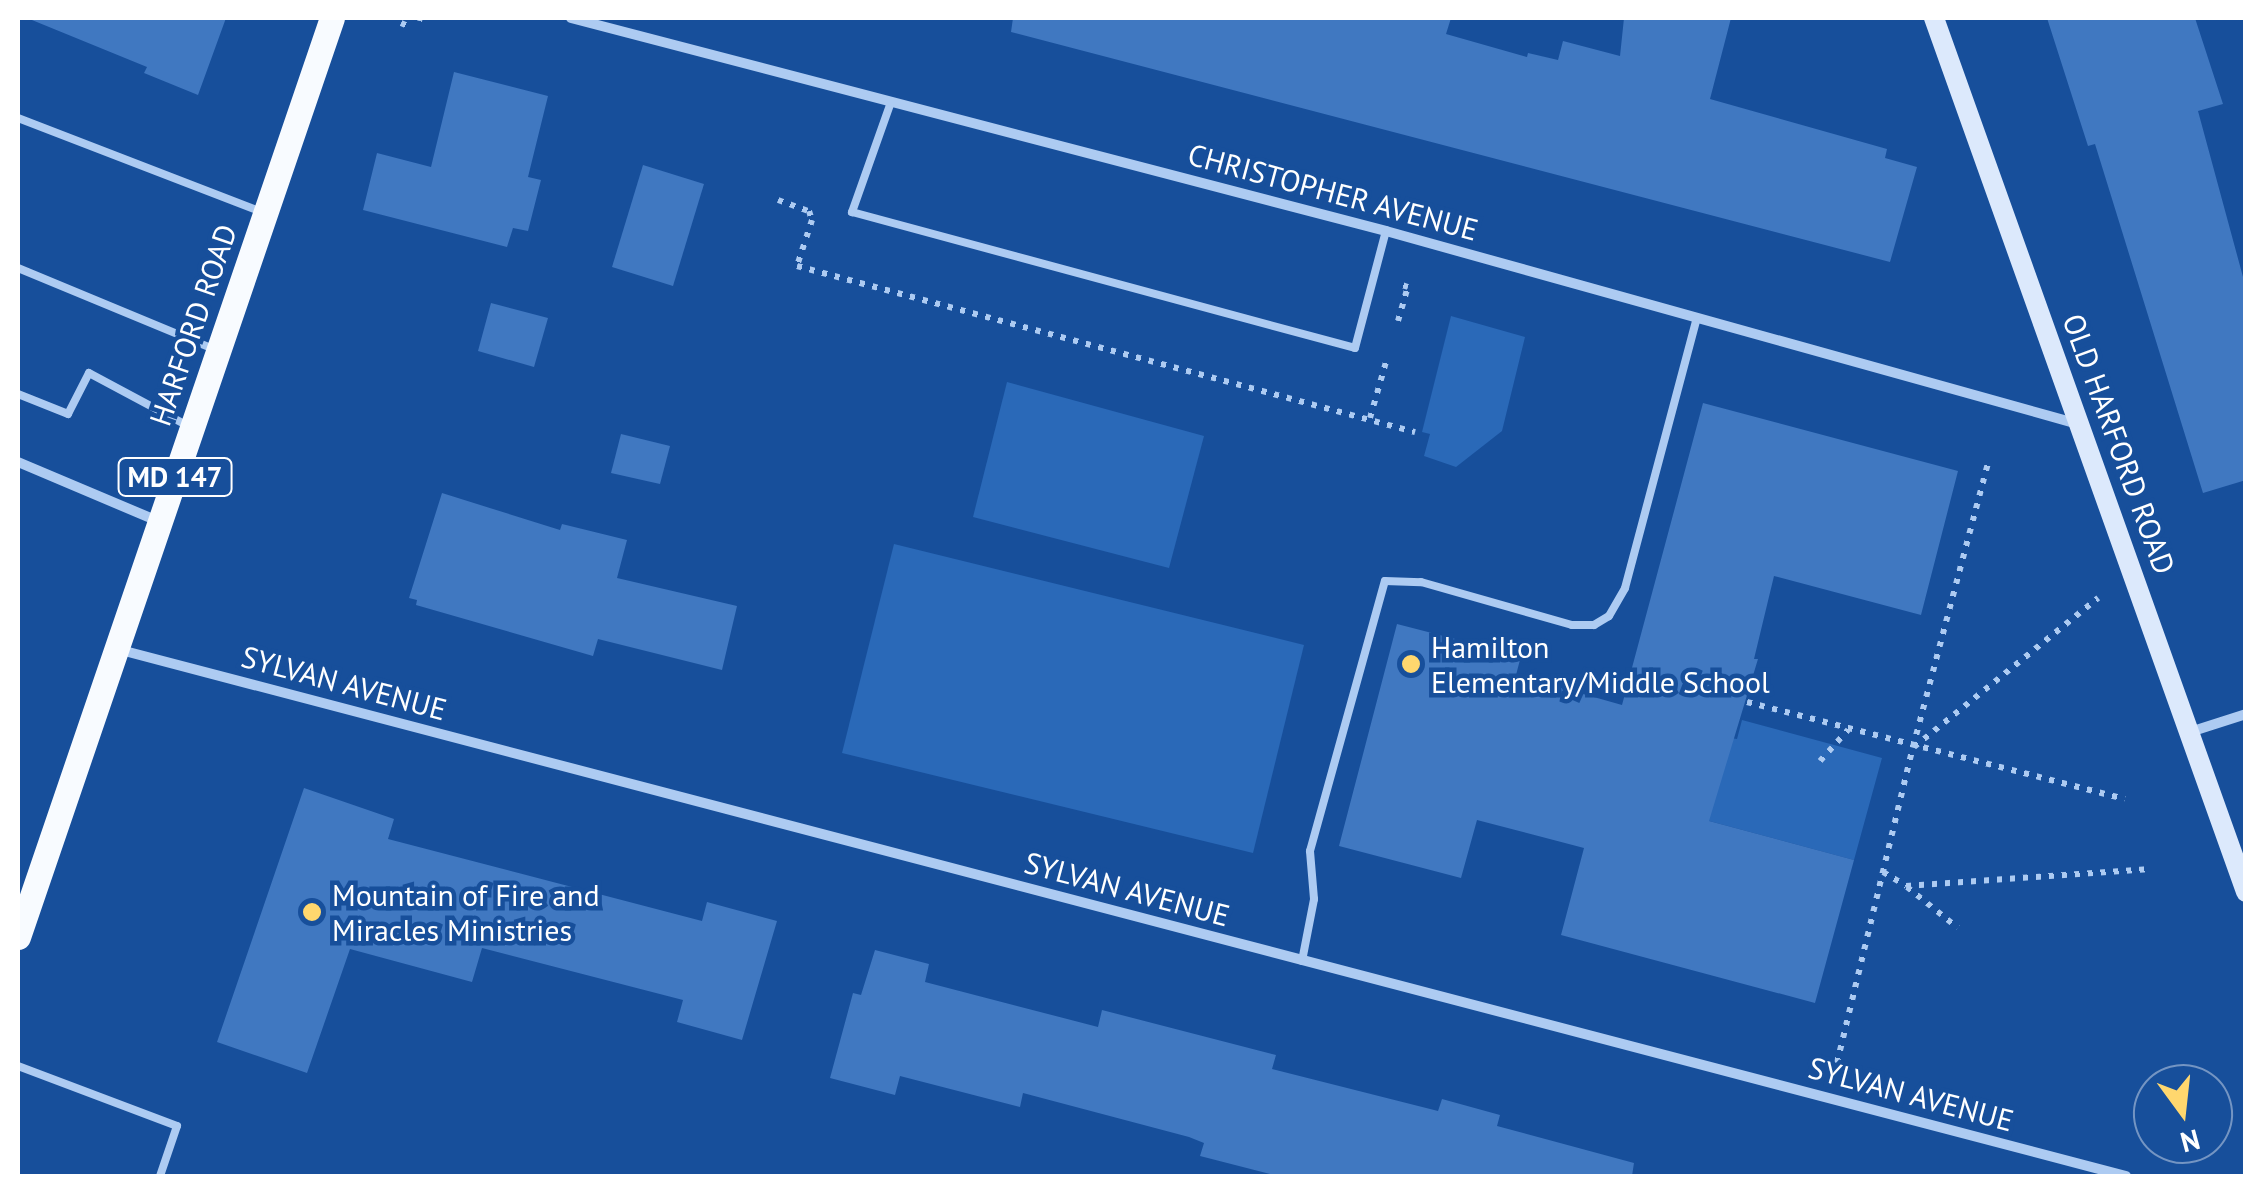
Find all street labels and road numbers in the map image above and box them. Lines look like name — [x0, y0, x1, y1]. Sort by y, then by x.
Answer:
street label: CHRISTOPHER AVENUE — [1184, 136, 1482, 248]
street label: HARFORD ROAD — [142, 220, 244, 430]
street label: OLD HARFORD ROAD — [2055, 309, 2183, 579]
road number: MD 147 — [115, 454, 235, 500]
street label: SYLVAN AVENUE — [237, 638, 451, 728]
street label: SYLVAN AVENUE — [1020, 844, 1234, 934]
street label: SYLVAN AVENUE — [1804, 1049, 2018, 1139]

